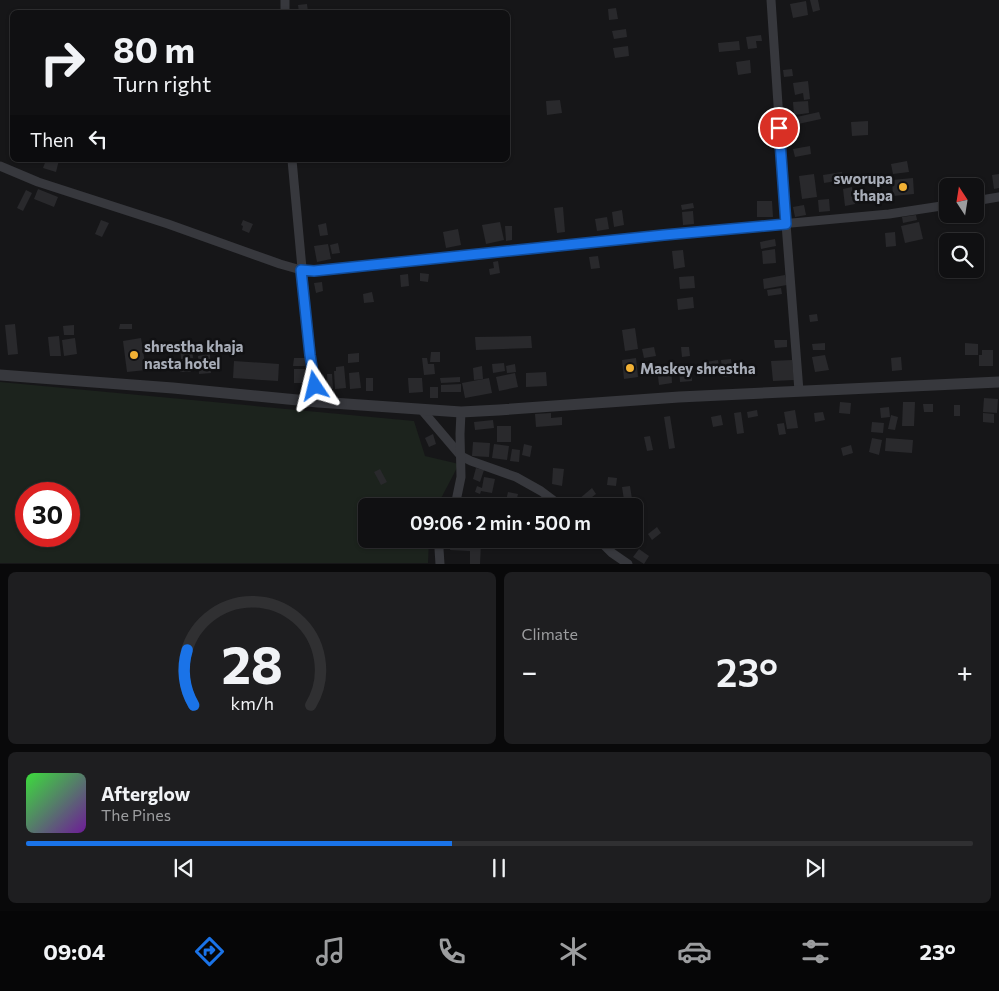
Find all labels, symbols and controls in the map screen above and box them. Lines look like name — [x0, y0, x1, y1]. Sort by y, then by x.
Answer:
text: 80 m — [113, 27, 195, 70]
icon: right — [30, 30, 95, 95]
text: Turn right — [113, 70, 211, 97]
pin — [758, 107, 800, 149]
icon: arrive — [765, 114, 793, 142]
icon: left — [84, 125, 112, 153]
text: Then — [30, 128, 74, 151]
place label: sworupa thapa — [834, 169, 893, 204]
north arrow — [939, 178, 984, 222]
map controls — [939, 178, 984, 278]
marker: sworupa thapa — [897, 181, 909, 193]
button: search — [939, 233, 984, 278]
place label: shrestha khaja nasta hotel — [144, 337, 244, 372]
marker: shrestha khaja nasta hotel — [128, 349, 140, 361]
position arrow — [288, 359, 340, 411]
place label: Maskey shrestha — [640, 359, 756, 377]
marker: Maskey shrestha — [624, 362, 636, 374]
speed limit sign: 30 — [15, 482, 80, 547]
text: 09:06 · 2 min · 500 m — [410, 511, 591, 534]
text: Climate — [522, 624, 578, 643]
text: 28 — [221, 631, 282, 695]
text: 23° — [716, 648, 778, 695]
text: − — [522, 654, 537, 688]
text: + — [957, 654, 973, 688]
text: km/h — [230, 692, 273, 714]
text: Afterglow — [101, 782, 190, 805]
text: The Pines — [101, 805, 171, 824]
icon: previous — [170, 854, 198, 882]
icon: pause — [485, 854, 513, 882]
icon: next — [801, 854, 829, 882]
icon: directions — [192, 934, 227, 969]
icon: music — [313, 934, 348, 969]
icon: phone — [434, 934, 469, 969]
icon: climate — [556, 934, 591, 969]
icon: car — [677, 934, 712, 969]
icon: filters — [798, 934, 833, 969]
text: 09:04 — [43, 938, 105, 965]
text: 23° — [919, 938, 956, 965]

